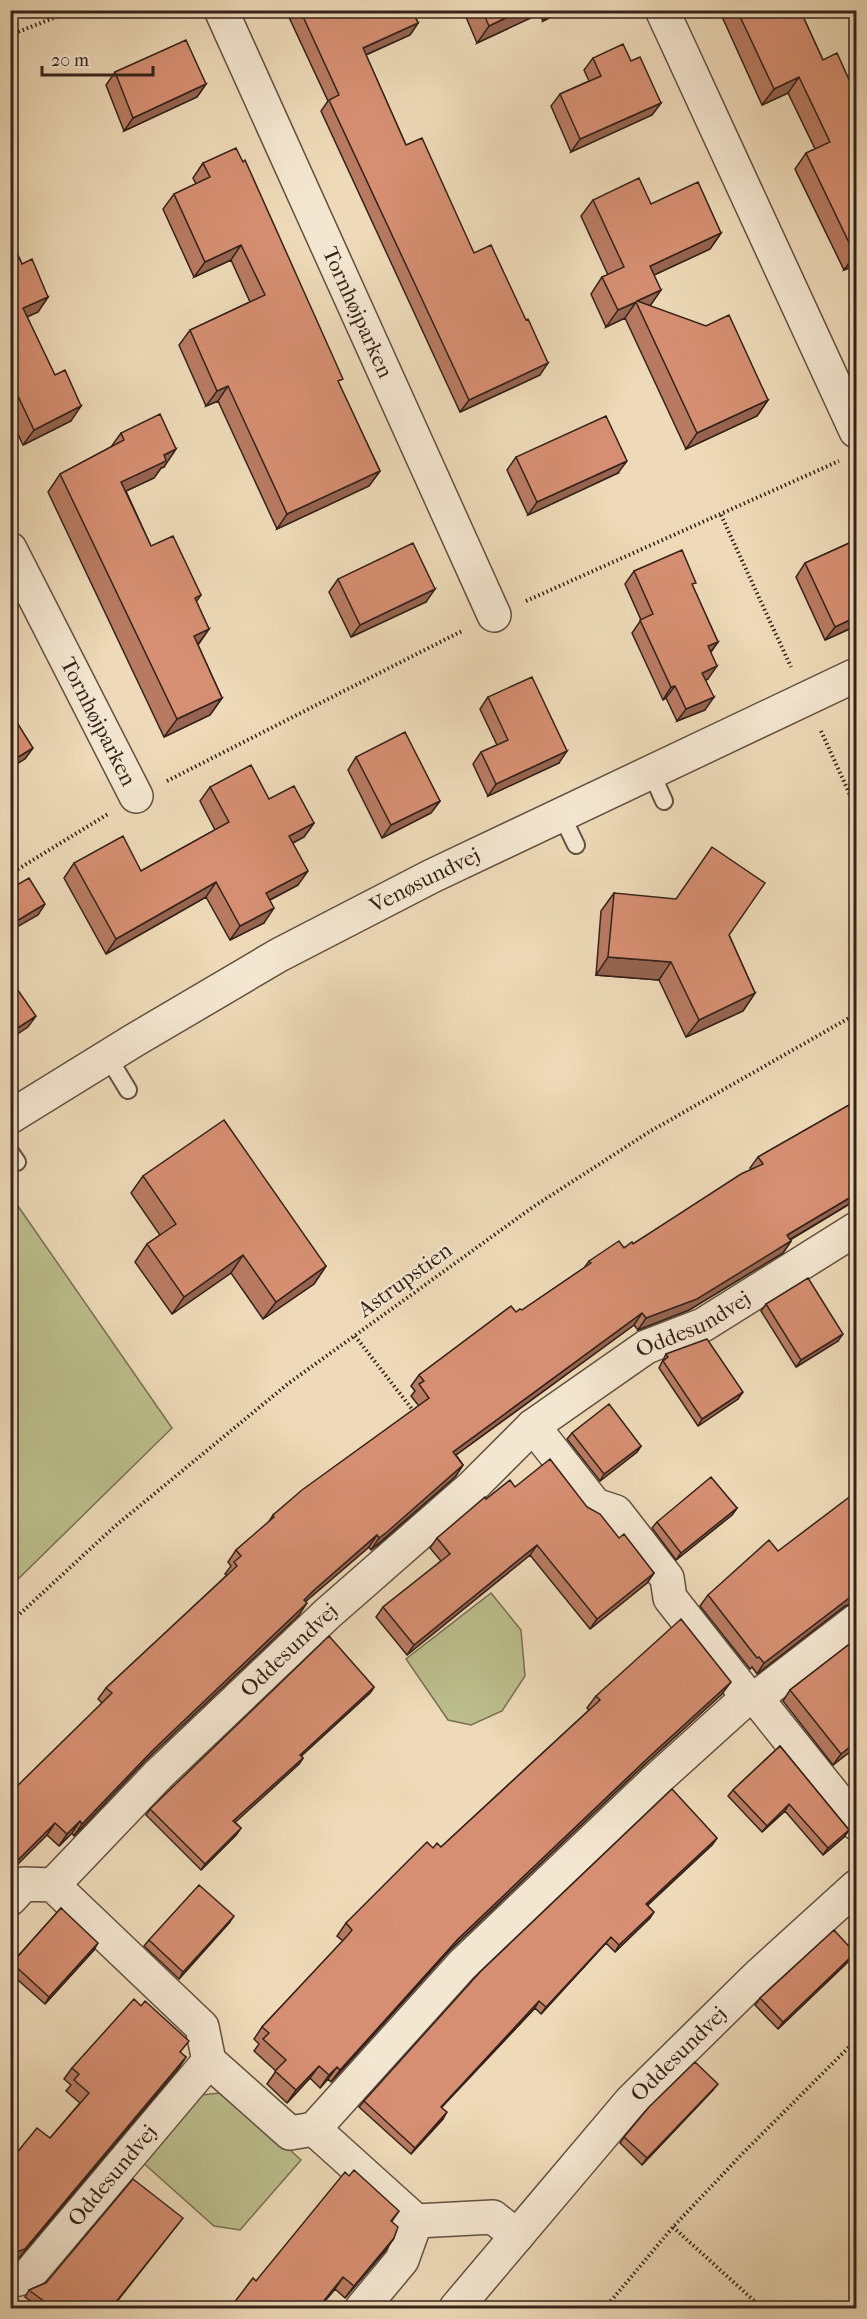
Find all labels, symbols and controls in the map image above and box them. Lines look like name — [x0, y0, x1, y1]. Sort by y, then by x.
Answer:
scale bar — [42, 39, 153, 77]
text: 20 m — [51, 50, 89, 71]
street label: Tornhøjparken — [317, 243, 398, 382]
street label: Tornhøjparken — [55, 653, 142, 791]
street label: Venøsundvej — [365, 842, 484, 919]
street label: Astrupstien — [352, 1237, 457, 1323]
street label: Oddesundvej — [631, 1285, 755, 1363]
street label: Oddesundvej — [235, 1598, 343, 1703]
street label: Oddesundvej — [625, 2001, 732, 2107]
street label: Oddesundvej — [62, 2120, 162, 2232]

